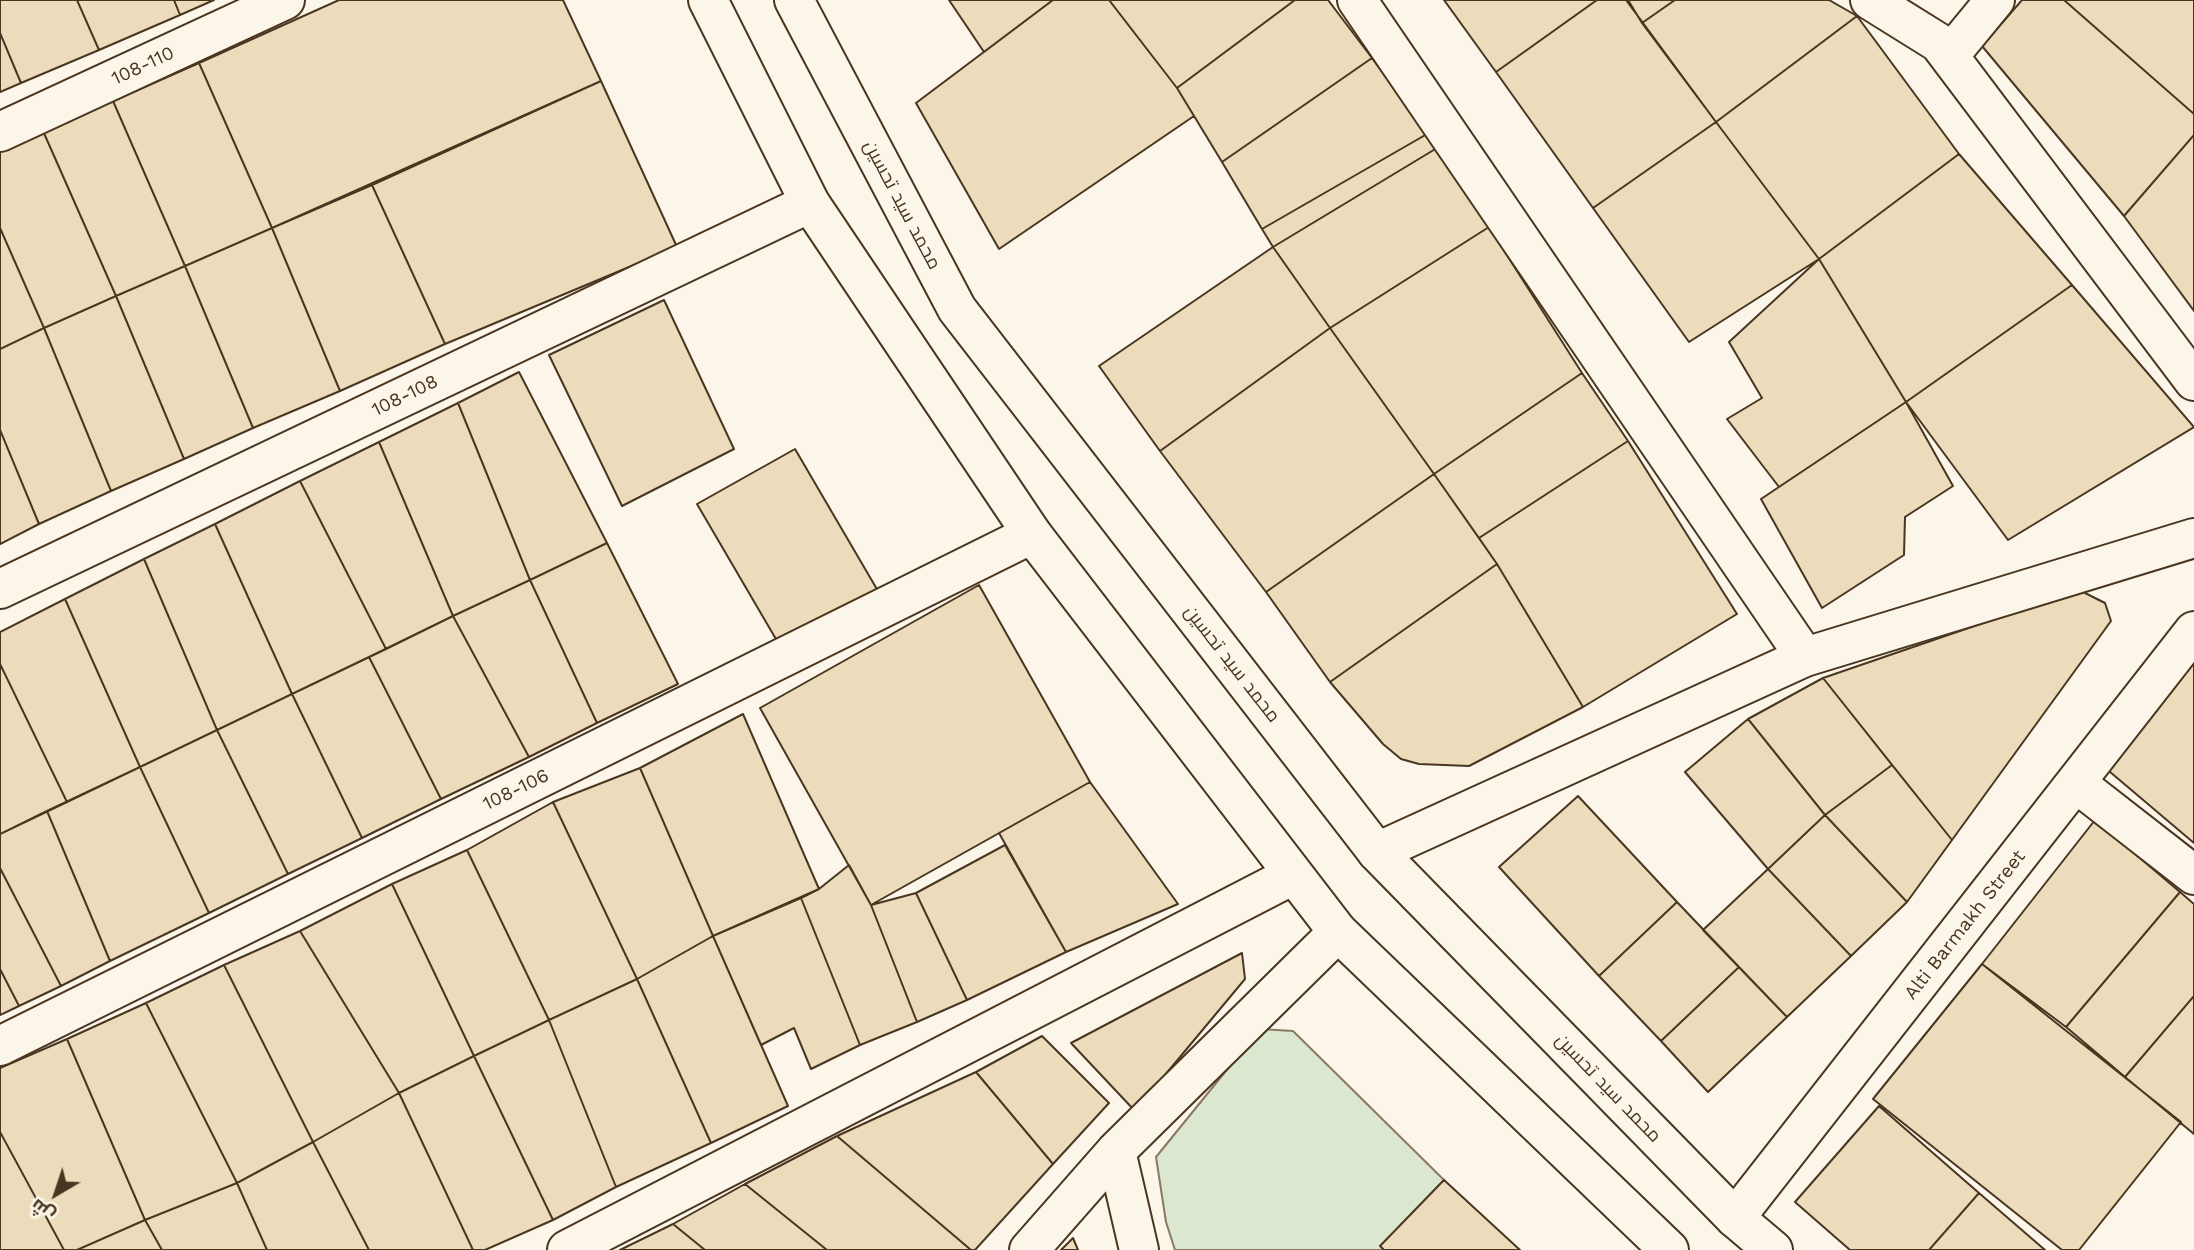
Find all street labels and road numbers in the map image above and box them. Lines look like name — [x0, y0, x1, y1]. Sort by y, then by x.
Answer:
street label: 108-110 — [108, 42, 178, 90]
street label: محمد سید تحسین — [858, 137, 946, 273]
street label: 108-108 — [368, 370, 442, 422]
street label: محمد سید تحسین — [1179, 601, 1285, 727]
street label: 108-106 — [479, 764, 553, 816]
street label: Alti Barmakh Street — [1900, 846, 2030, 1004]
street label: محمد سید تحسین — [1550, 1029, 1666, 1147]

